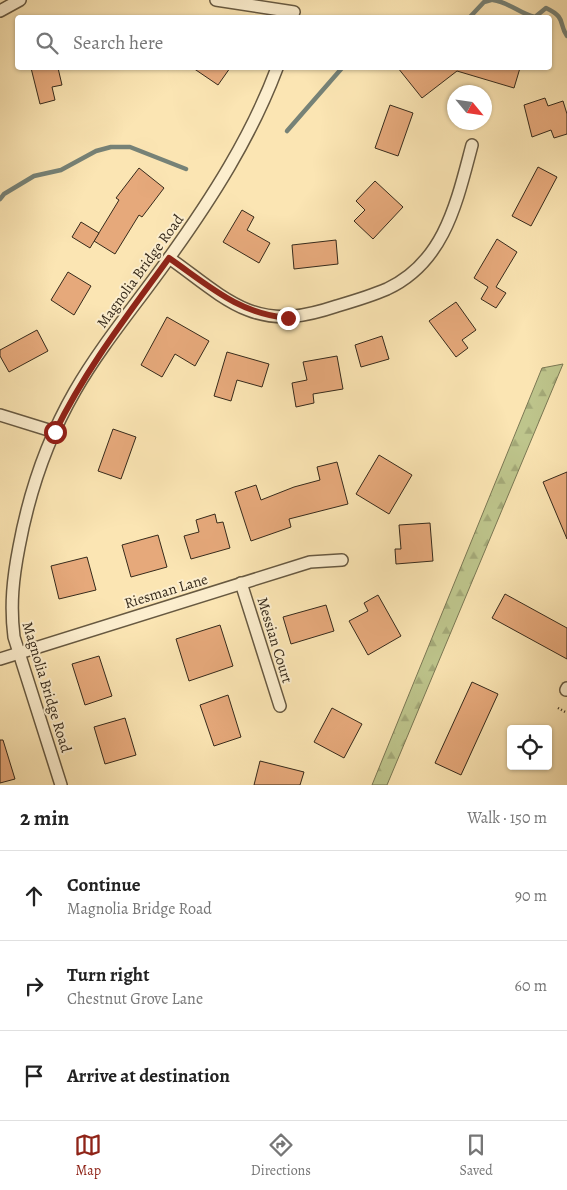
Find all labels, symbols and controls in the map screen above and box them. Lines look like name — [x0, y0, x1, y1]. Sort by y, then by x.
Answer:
search box — [15, 15, 552, 70]
icon: search — [33, 29, 61, 57]
text: Search here — [73, 30, 163, 56]
north arrow — [447, 85, 492, 130]
street label: Magnolia Bridge Road — [92, 209, 189, 332]
route end — [277, 307, 300, 330]
route start — [44, 421, 67, 444]
street label: Riesman Lane — [122, 569, 210, 613]
street label: Messian Court — [252, 595, 298, 686]
street label: Magnolia Bridge Road — [18, 619, 77, 756]
map controls — [507, 725, 552, 770]
button: locate — [507, 725, 552, 770]
text: 2 min — [20, 804, 69, 832]
text: Walk · 150 m — [467, 807, 547, 829]
text: Continue — [67, 872, 141, 898]
icon: ahead — [20, 882, 48, 910]
text: 90 m — [515, 885, 547, 907]
text: Magnolia Bridge Road — [67, 898, 212, 920]
text: Turn right — [67, 962, 149, 988]
icon: right — [20, 972, 48, 1000]
text: 60 m — [515, 975, 547, 997]
text: Chestnut Grove Lane — [67, 988, 203, 1010]
icon: arrive — [20, 1062, 48, 1090]
text: Arrive at destination — [67, 1063, 230, 1089]
tab: Map — [74, 1131, 102, 1180]
tab: Directions — [251, 1131, 311, 1180]
tab: Saved — [460, 1131, 493, 1180]

